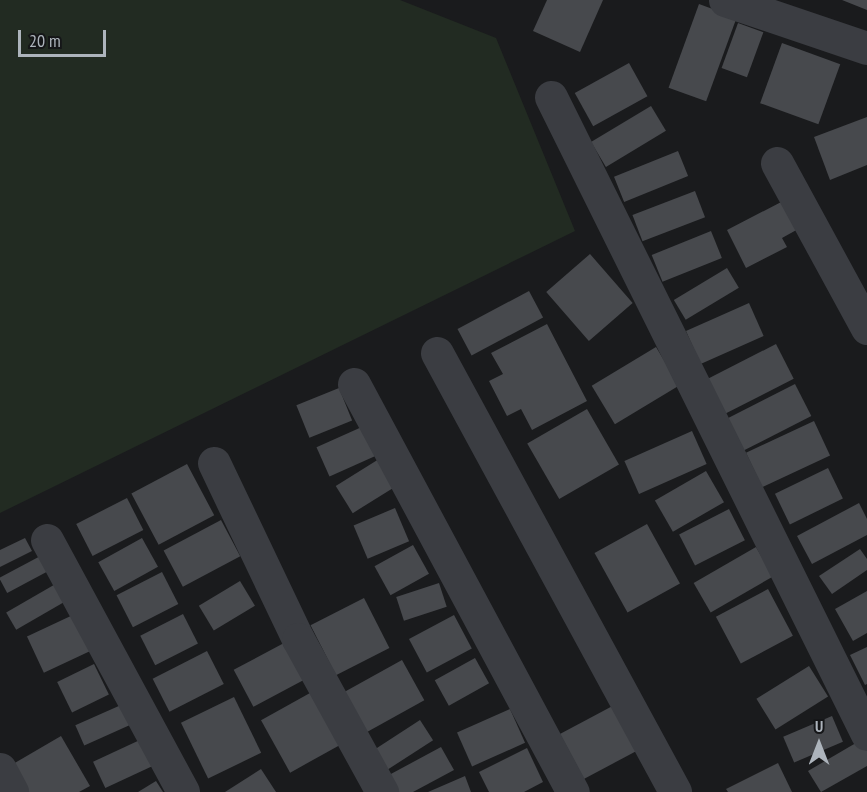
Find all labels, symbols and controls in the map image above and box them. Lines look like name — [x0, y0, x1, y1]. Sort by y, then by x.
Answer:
scale bar — [21, 18, 110, 56]
text: 20 m — [29, 29, 61, 52]
north arrow — [789, 714, 849, 774]
text: U — [815, 716, 823, 736]

